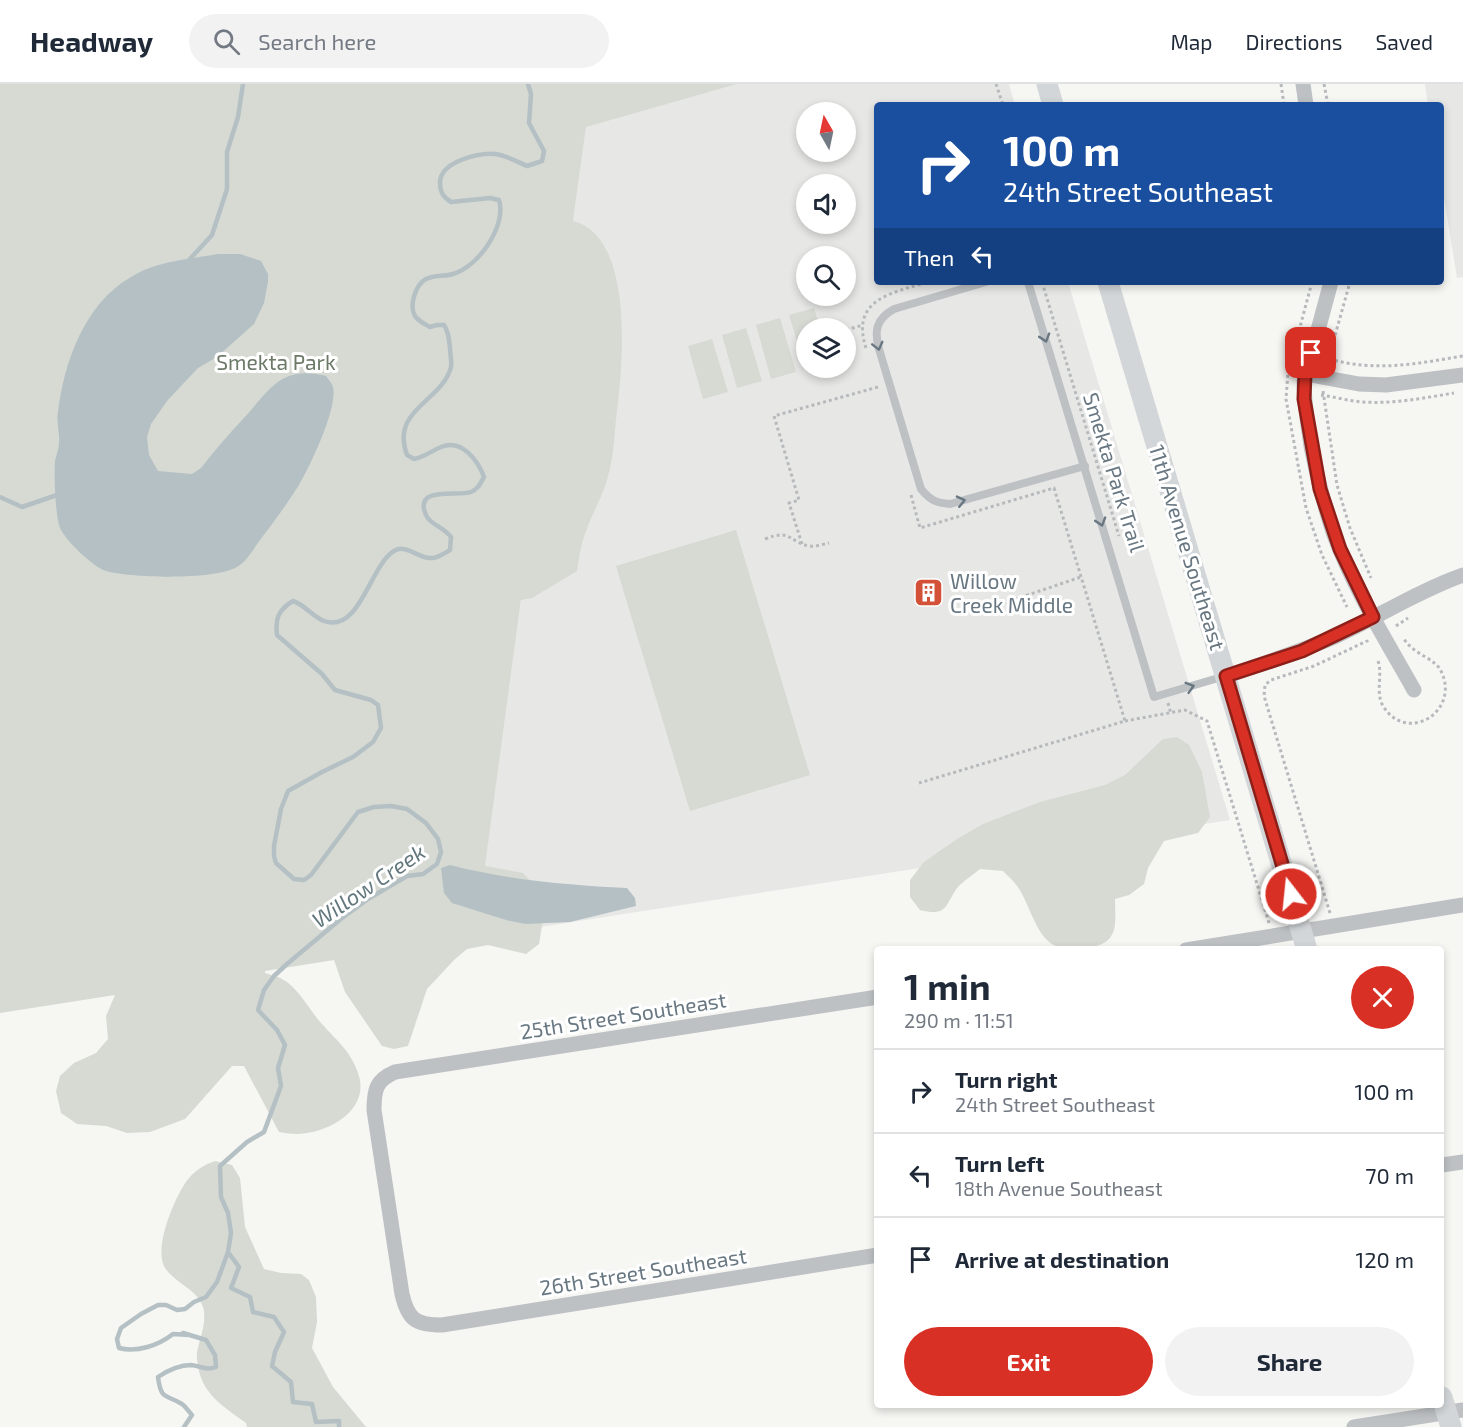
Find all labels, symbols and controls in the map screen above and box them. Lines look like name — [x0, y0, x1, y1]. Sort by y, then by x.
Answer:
search box — [189, 14, 609, 68]
text: Headway — [30, 24, 153, 58]
icon: search — [210, 25, 243, 58]
text: Search here — [258, 28, 376, 54]
text: Map — [1170, 29, 1213, 54]
text: Directions — [1246, 29, 1342, 54]
text: Saved — [1375, 29, 1433, 54]
north arrow — [796, 102, 856, 162]
map controls — [796, 102, 856, 378]
text: 100 m — [1003, 124, 1120, 174]
icon: right — [904, 126, 982, 204]
button: sound — [796, 174, 856, 234]
text: 24th Street Southeast — [1003, 175, 1273, 207]
icon: left — [966, 240, 999, 273]
text: Then — [904, 244, 954, 270]
button: search — [796, 246, 856, 306]
button: layers — [796, 318, 856, 378]
pin — [1285, 327, 1336, 378]
one-way arrow — [1038, 332, 1050, 343]
icon: arrive — [1294, 336, 1327, 369]
one-way arrow — [871, 341, 884, 351]
park label: Smekta Park — [216, 349, 336, 374]
street label: Smekta Park Trail — [1079, 389, 1151, 555]
street label: 11th Avenue Southeast — [1145, 441, 1231, 653]
one-way arrow — [956, 495, 966, 508]
one-way arrow — [1094, 516, 1106, 527]
place label: Willow Creek Middle — [950, 568, 1073, 617]
building icon: Willow Creek Middle — [913, 576, 945, 608]
one-way arrow — [1184, 682, 1195, 694]
water label: Willow Creek — [306, 838, 430, 932]
position arrow — [1259, 862, 1323, 926]
text: 1 min — [904, 964, 991, 1007]
button: close — [1351, 966, 1414, 1029]
street label: 25th Street Southeast — [518, 986, 728, 1044]
text: 290 m · 11:51 — [904, 1008, 1014, 1032]
text: Turn right — [955, 1066, 1057, 1092]
icon: right — [904, 1075, 937, 1108]
text: 100 m — [1355, 1078, 1414, 1104]
text: 24th Street Southeast — [955, 1092, 1155, 1116]
text: Turn left — [955, 1150, 1044, 1176]
icon: left — [904, 1159, 937, 1192]
text: 70 m — [1365, 1162, 1414, 1188]
text: 18th Avenue Southeast — [955, 1176, 1163, 1200]
street label: 26th Street Southeast — [538, 1242, 748, 1300]
icon: arrive — [904, 1243, 937, 1276]
text: Arrive at destination — [955, 1246, 1169, 1272]
text: 120 m — [1355, 1246, 1414, 1272]
button: Exit — [904, 1327, 1153, 1396]
button: Share — [1165, 1327, 1414, 1396]

